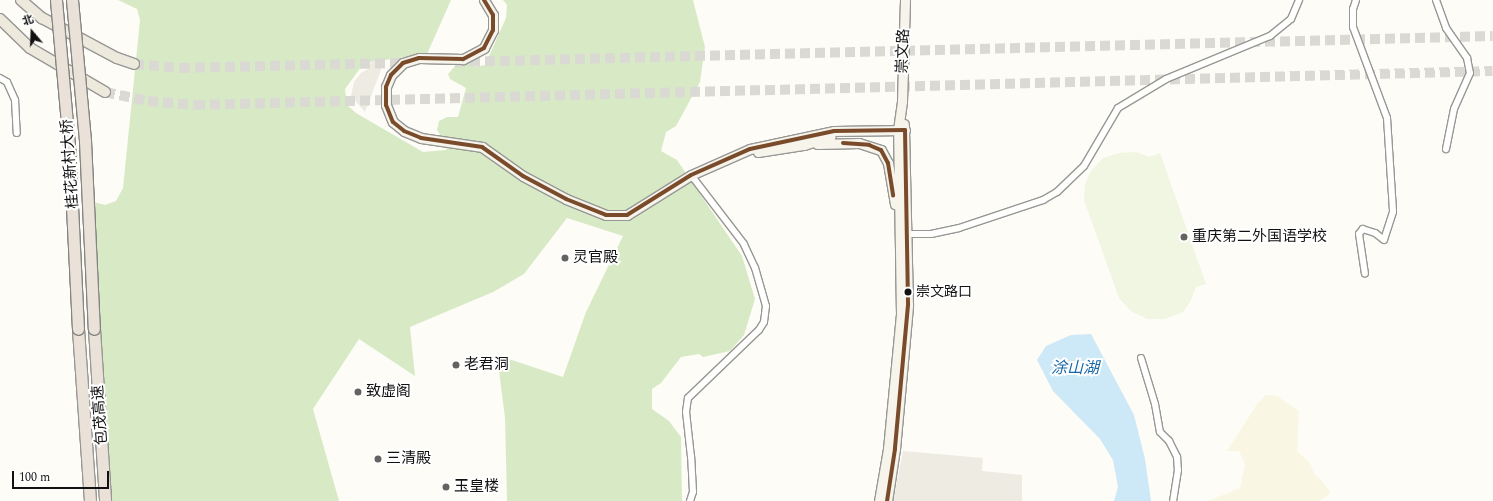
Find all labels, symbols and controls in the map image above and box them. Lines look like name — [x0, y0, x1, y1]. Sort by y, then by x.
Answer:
text: 北 — [20, 10, 36, 30]
north arrow — [12, 12, 52, 52]
street label: 崇文路 — [893, 28, 913, 74]
street label: 桂花新村大桥 — [58, 118, 82, 210]
place label: 重庆第二外国语学校 — [1192, 228, 1327, 246]
marker: 重庆第二外国语学校 — [1179, 232, 1189, 242]
place label: 灵官殿 — [573, 249, 618, 267]
marker: 灵官殿 — [560, 253, 570, 263]
place label: 崇文路口 — [916, 284, 972, 300]
marker: 崇文路口 — [903, 287, 913, 297]
place label: 老君洞 — [464, 356, 509, 374]
water label: 涂山湖 — [1051, 358, 1099, 378]
marker: 老君洞 — [451, 360, 461, 370]
place label: 致虚阁 — [366, 383, 411, 401]
street label: 包茂高速 — [89, 384, 111, 446]
marker: 致虚阁 — [353, 387, 363, 397]
place label: 三清殿 — [386, 450, 431, 468]
marker: 三清殿 — [373, 454, 383, 464]
scale bar — [14, 463, 111, 489]
text: 100 m — [19, 468, 50, 487]
place label: 玉皇楼 — [454, 478, 499, 496]
marker: 玉皇楼 — [441, 482, 451, 492]

